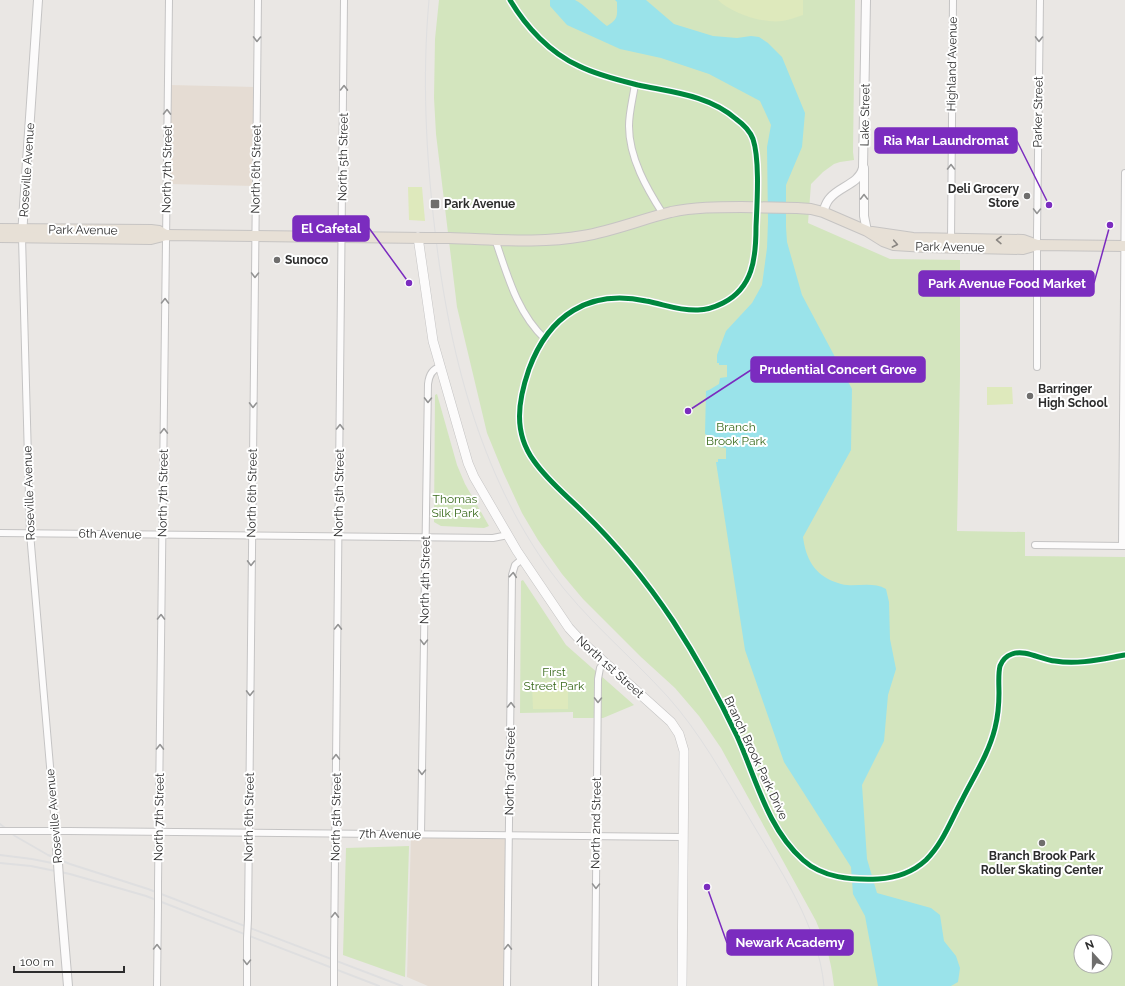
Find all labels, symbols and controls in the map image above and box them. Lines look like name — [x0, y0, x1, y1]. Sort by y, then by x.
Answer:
street label: Highland Avenue — [944, 16, 960, 112]
one-way arrow — [253, 36, 261, 42]
one-way arrow — [1035, 36, 1043, 42]
street label: Parker Street — [1030, 76, 1046, 148]
street label: Lake Street — [857, 83, 873, 147]
one-way arrow — [340, 85, 348, 91]
one-way arrow — [163, 109, 171, 115]
street label: North 5th Street — [335, 113, 351, 201]
street label: Roseville Avenue — [17, 122, 37, 218]
street label: North 6th Street — [248, 124, 264, 214]
street label: North 7th Street — [159, 125, 175, 213]
callout: Ria Mar Laundromat — [875, 128, 1017, 153]
text: Ria Mar Laundromat — [883, 133, 1009, 148]
one-way arrow — [947, 164, 955, 170]
place label: Deli Grocery Store — [948, 182, 1019, 210]
marker: Deli Grocery Store — [1022, 191, 1032, 201]
one-way arrow — [860, 194, 868, 200]
place label: Park Avenue — [444, 197, 515, 211]
marker: Park Avenue — [429, 198, 441, 210]
one-way arrow — [1033, 208, 1041, 214]
callout: El Cafetal — [293, 216, 369, 241]
text: El Cafetal — [301, 221, 362, 236]
street label: Park Avenue — [48, 222, 118, 238]
one-way arrow — [996, 236, 1002, 244]
street label: Park Avenue — [915, 239, 985, 255]
one-way arrow — [892, 240, 898, 248]
place label: Sunoco — [285, 253, 328, 267]
marker: Sunoco — [272, 255, 282, 265]
callout: Park Avenue Food Market — [919, 271, 1094, 296]
one-way arrow — [251, 272, 259, 278]
text: Park Avenue Food Market — [928, 276, 1086, 291]
one-way arrow — [161, 298, 169, 304]
callout: Prudential Concert Grove — [751, 357, 925, 382]
text: Prudential Concert Grove — [759, 362, 917, 377]
place label: Barringer High School — [1038, 382, 1108, 410]
marker: Barringer High School — [1025, 391, 1035, 401]
one-way arrow — [424, 397, 432, 403]
one-way arrow — [249, 402, 257, 408]
park label: Branch Brook Park — [706, 420, 767, 448]
one-way arrow — [336, 424, 344, 430]
one-way arrow — [159, 428, 168, 434]
street label: Roseville Avenue — [20, 445, 38, 541]
street label: North 6th Street — [244, 448, 260, 538]
street label: North 7th Street — [155, 449, 171, 537]
street label: North 5th Street — [331, 449, 347, 537]
park label: Thomas Silk Park — [431, 492, 479, 520]
street label: 6th Avenue — [78, 526, 142, 542]
street label: North 4th Street — [417, 536, 433, 624]
one-way arrow — [247, 560, 255, 566]
one-way arrow — [508, 572, 517, 578]
one-way arrow — [157, 614, 165, 620]
one-way arrow — [334, 624, 342, 630]
street label: North 1st Street — [573, 633, 647, 701]
one-way arrow — [420, 639, 428, 645]
park label: First Street Park — [524, 665, 585, 693]
one-way arrow — [246, 690, 254, 696]
street label: Branch Brook Park Drive — [721, 694, 791, 822]
one-way arrow — [594, 697, 602, 703]
one-way arrow — [507, 702, 515, 708]
street label: North 3rd Street — [502, 726, 518, 816]
one-way arrow — [156, 744, 164, 750]
one-way arrow — [332, 754, 341, 760]
street label: Roseville Avenue — [43, 768, 65, 864]
one-way arrow — [418, 769, 426, 775]
street label: North 6th Street — [241, 772, 257, 862]
street label: North 7th Street — [151, 773, 167, 861]
street label: North 5th Street — [328, 773, 344, 861]
street label: North 2nd Street — [588, 777, 604, 869]
street label: 7th Avenue — [359, 826, 421, 842]
marker: Branch Brook Park Roller Skating Center — [1037, 838, 1047, 848]
place label: Branch Brook Park Roller Skating Center — [981, 849, 1103, 877]
one-way arrow — [592, 883, 600, 889]
one-way arrow — [331, 912, 339, 918]
callout: Newark Academy — [727, 930, 853, 955]
north arrow — [1073, 934, 1113, 974]
text: Newark Academy — [735, 935, 845, 950]
text: N — [1083, 938, 1096, 953]
one-way arrow — [153, 944, 161, 950]
one-way arrow — [504, 944, 512, 950]
scale bar — [14, 948, 124, 974]
text: 100 m — [20, 955, 54, 969]
one-way arrow — [243, 959, 251, 965]

